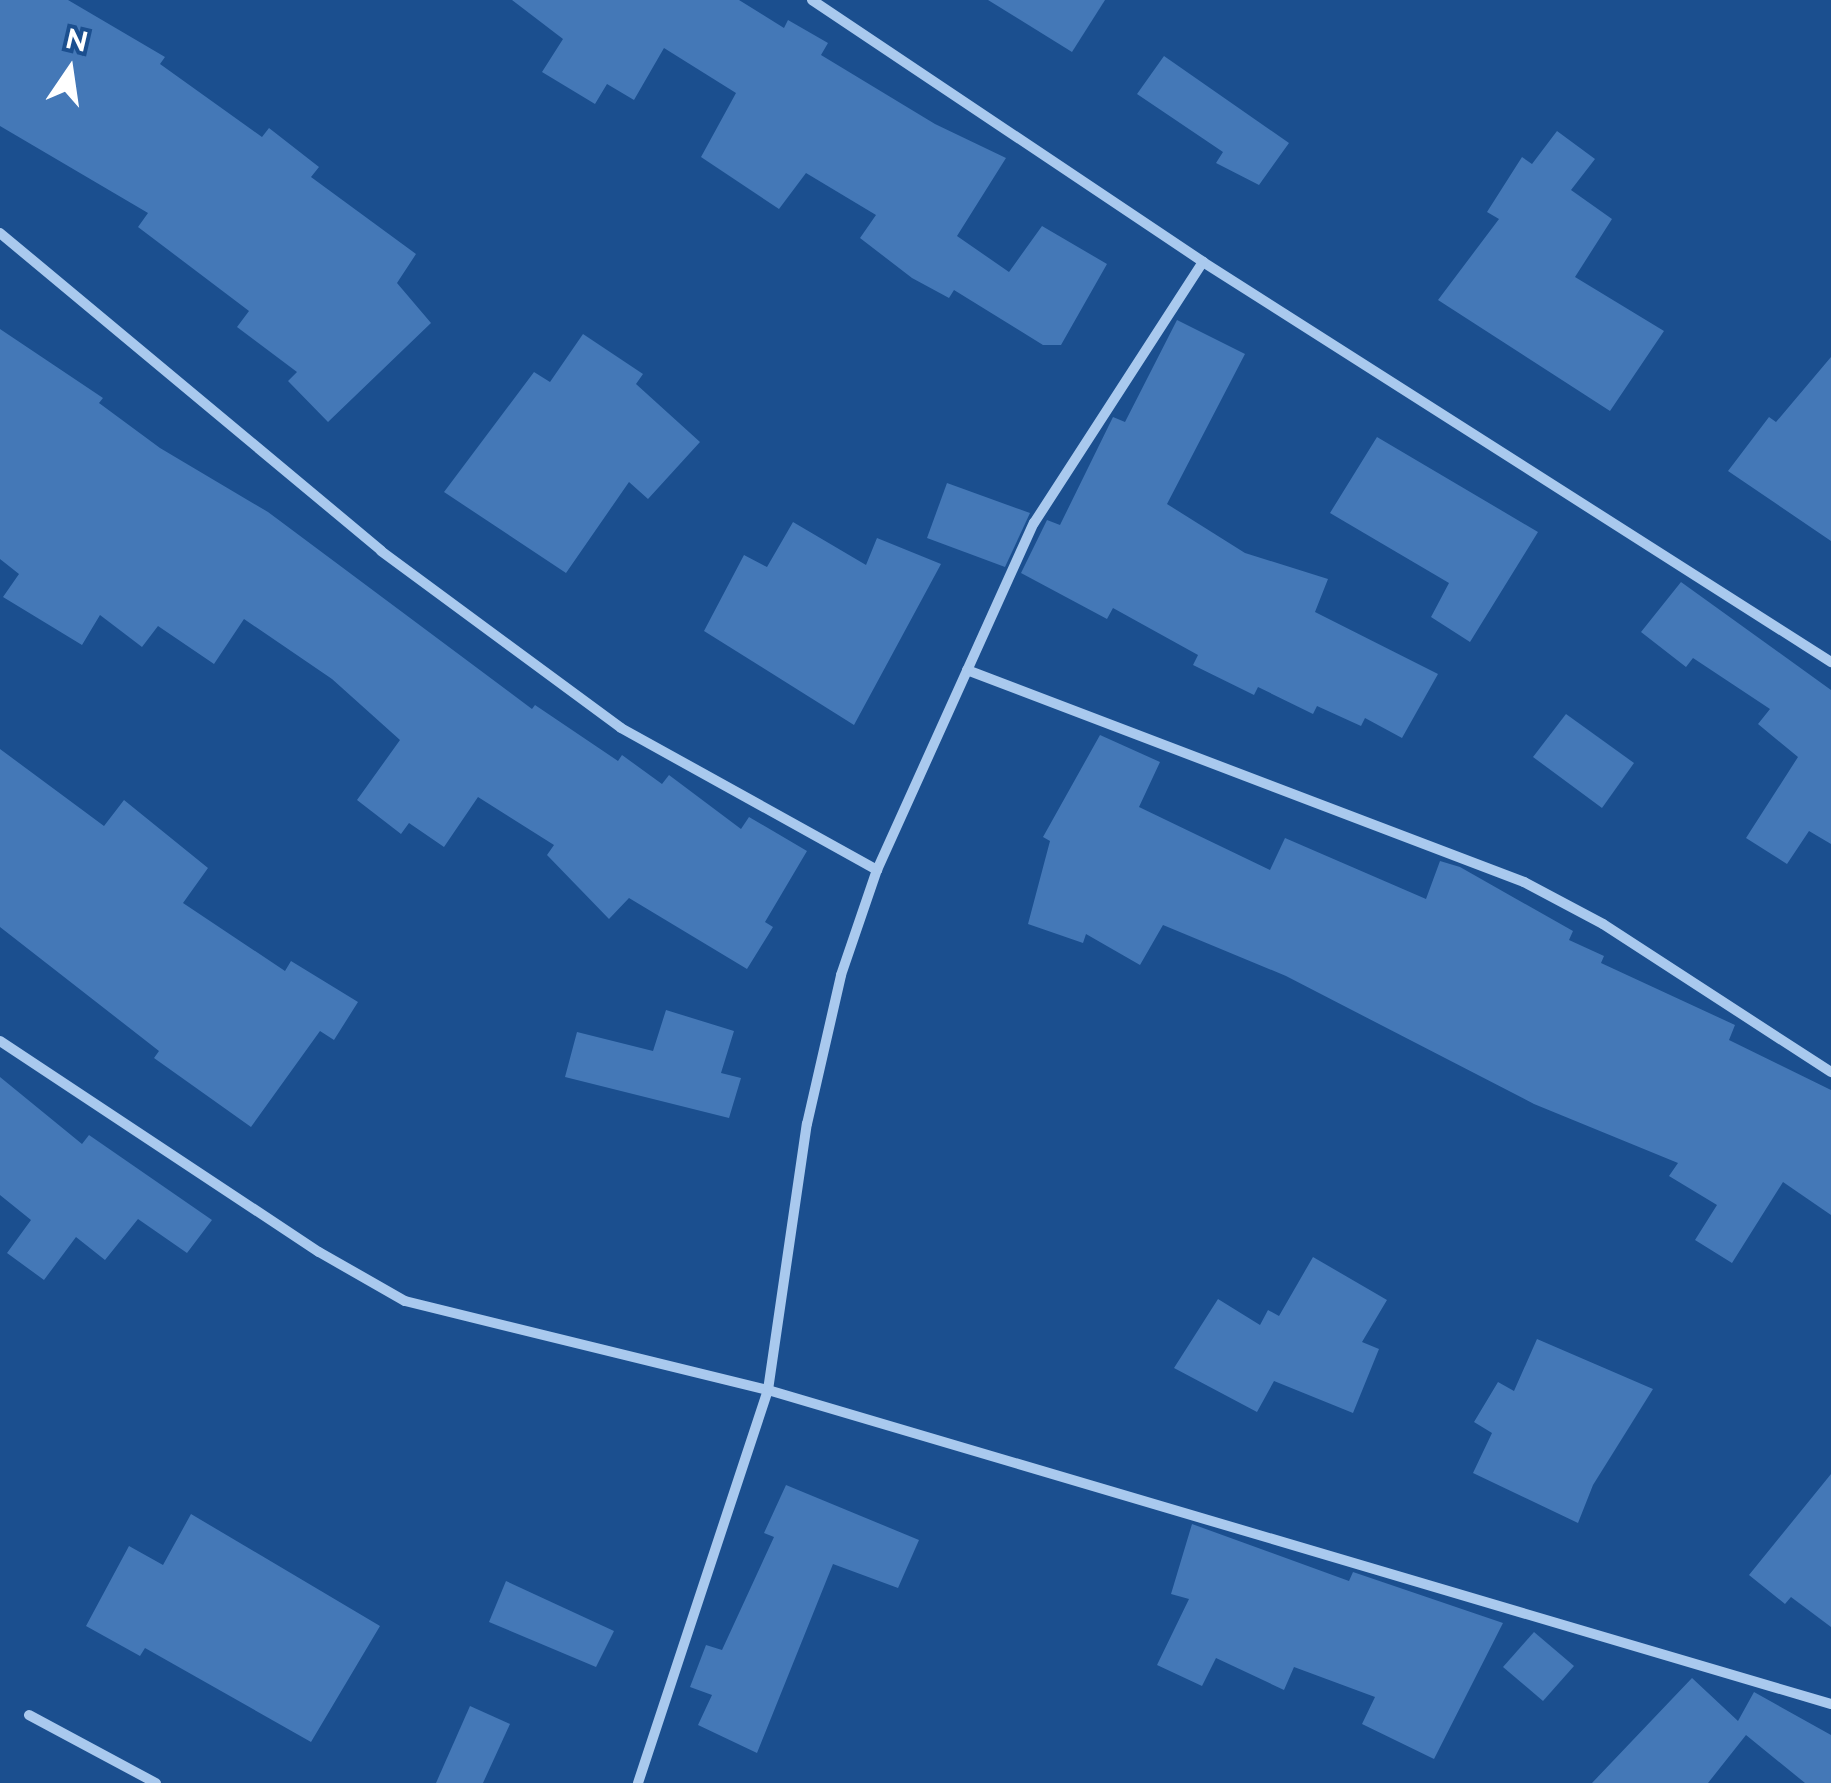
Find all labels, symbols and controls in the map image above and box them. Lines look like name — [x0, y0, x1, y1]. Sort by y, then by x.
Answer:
north arrow — [20, 20, 120, 120]
text: N — [63, 22, 91, 59]

